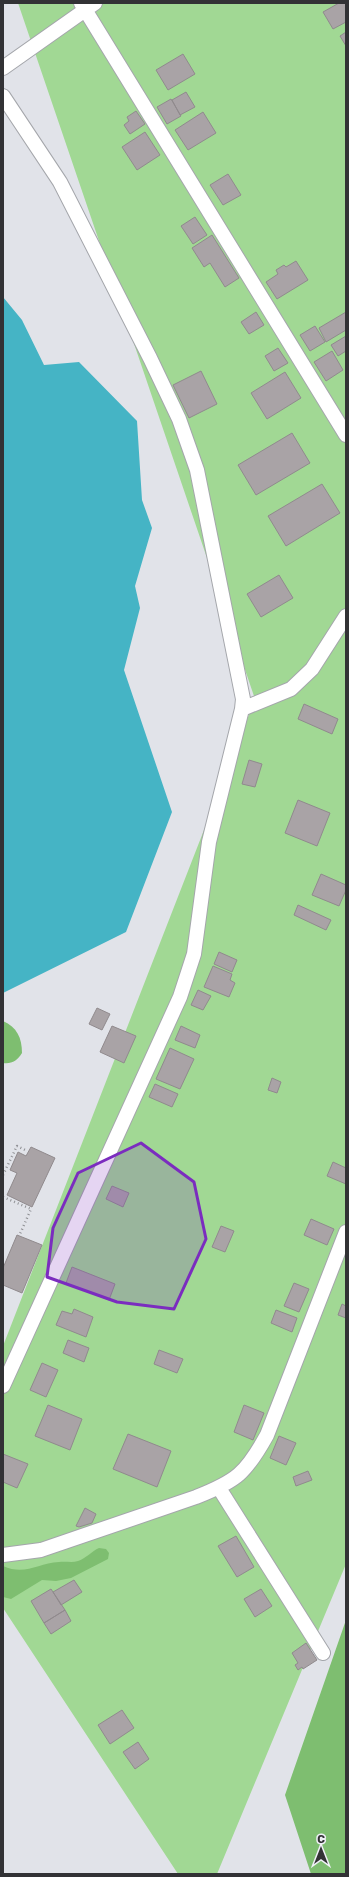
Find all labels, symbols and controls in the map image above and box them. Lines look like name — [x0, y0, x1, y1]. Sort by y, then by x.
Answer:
north arrow — [301, 1829, 341, 1869]
text: С — [317, 1833, 325, 1846]

